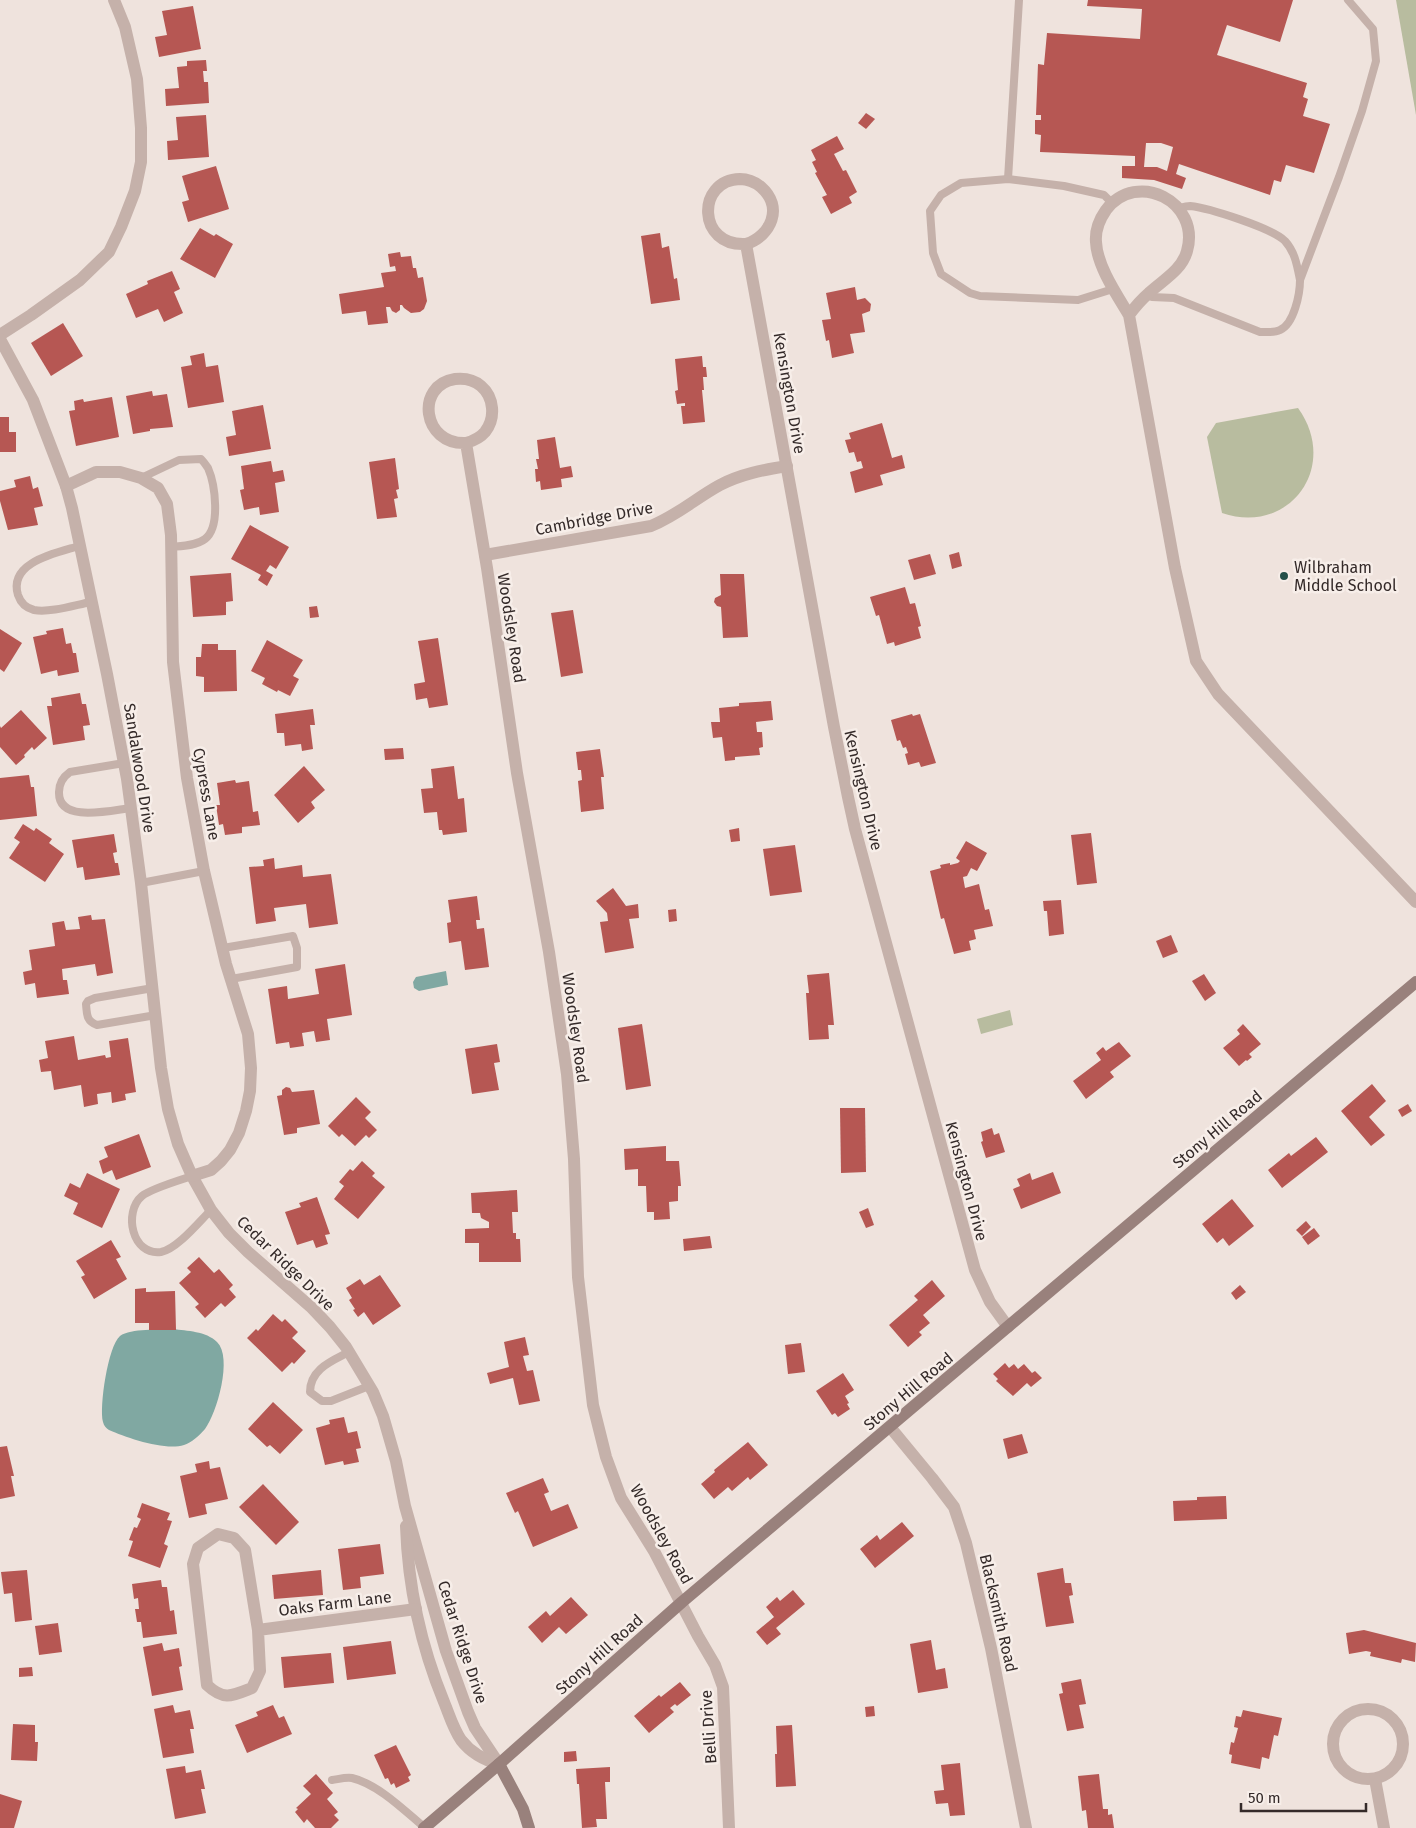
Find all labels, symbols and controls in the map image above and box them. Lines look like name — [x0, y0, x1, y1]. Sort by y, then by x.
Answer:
street label: Kensington Drive — [769, 331, 810, 455]
street label: Cambridge Drive — [534, 498, 655, 539]
place label: Wilbraham Middle School — [1294, 558, 1397, 595]
marker: Wilbraham Middle School — [1278, 570, 1290, 582]
street label: Woodsley Road — [493, 572, 530, 684]
street label: Sandalwood Drive — [120, 702, 159, 834]
street label: Kensington Drive — [840, 728, 887, 852]
street label: Cypress Lane — [189, 746, 224, 842]
street label: Woodsley Road — [558, 972, 593, 1084]
street label: Stony Hill Road — [1169, 1086, 1266, 1172]
street label: Kensington Drive — [941, 1119, 992, 1243]
street label: Cedar Ridge Drive — [233, 1212, 338, 1315]
street label: Stony Hill Road — [860, 1348, 957, 1434]
street label: Woodsley Road — [626, 1481, 697, 1587]
street label: Blacksmith Road — [976, 1552, 1021, 1674]
street label: Cedar Ridge Drive — [434, 1578, 491, 1706]
street label: Oaks Farm Lane — [277, 1587, 393, 1620]
street label: Stony Hill Road — [552, 1610, 647, 1699]
street label: Belli Drive — [696, 1689, 721, 1765]
scale bar — [1241, 1780, 1366, 1812]
text: 50 m — [1248, 1789, 1281, 1807]

